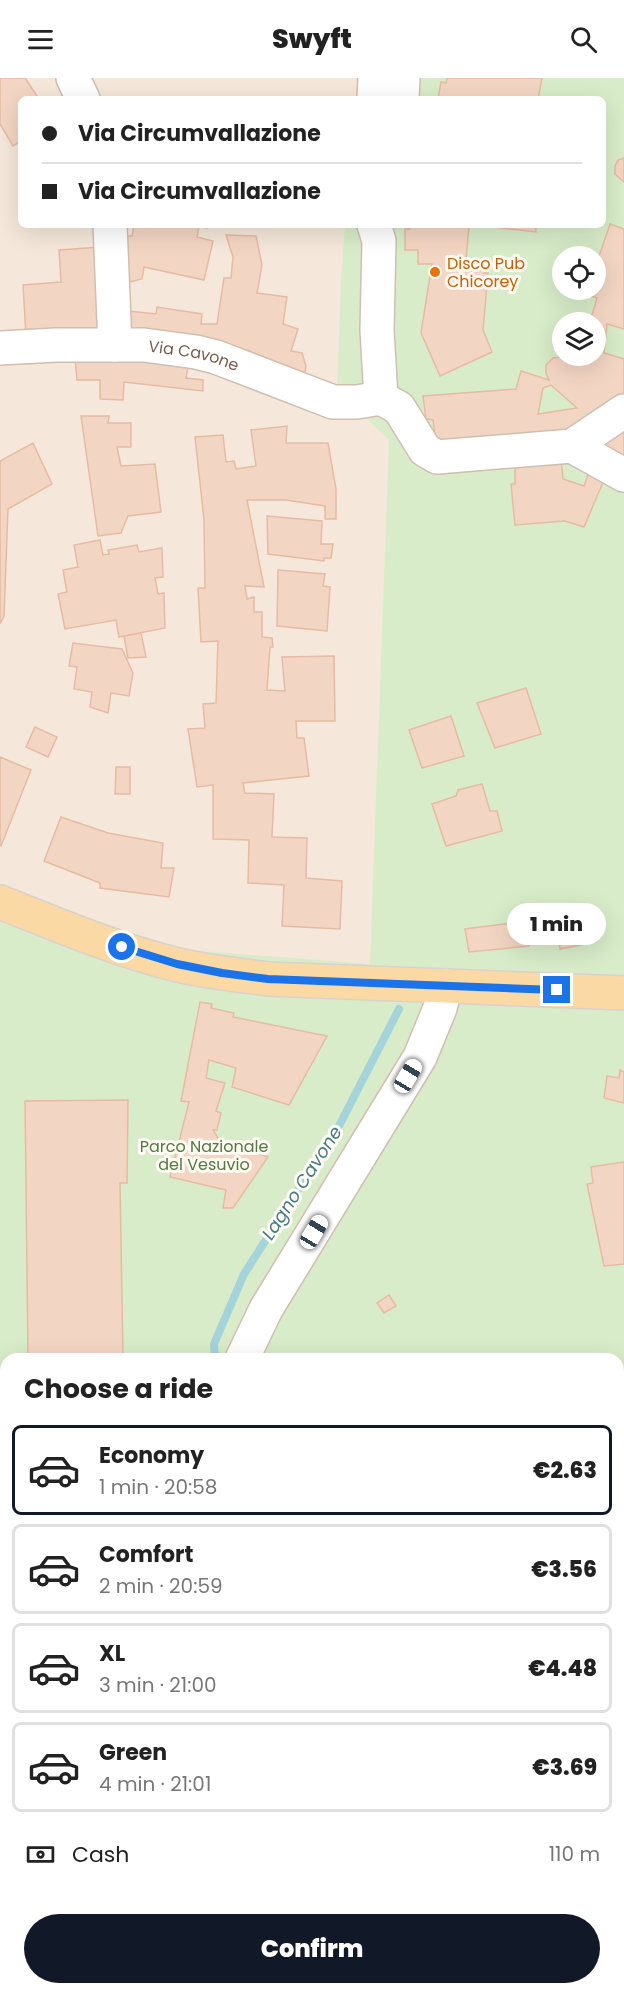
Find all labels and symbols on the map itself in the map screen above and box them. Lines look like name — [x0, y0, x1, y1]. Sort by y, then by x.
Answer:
place label: Disco Pub Chicorey — [447, 252, 525, 293]
marker: Disco Pub Chicorey — [428, 265, 442, 279]
street label: Via Cavone — [147, 335, 242, 377]
callout: 1 min — [508, 903, 606, 945]
route start — [108, 933, 135, 960]
route end — [543, 976, 570, 1003]
car — [391, 1056, 425, 1096]
water label: Lagno Cavone — [255, 1121, 348, 1244]
park label: Parco Nazionale del Vesuvio — [140, 1135, 268, 1176]
car — [297, 1212, 331, 1252]

